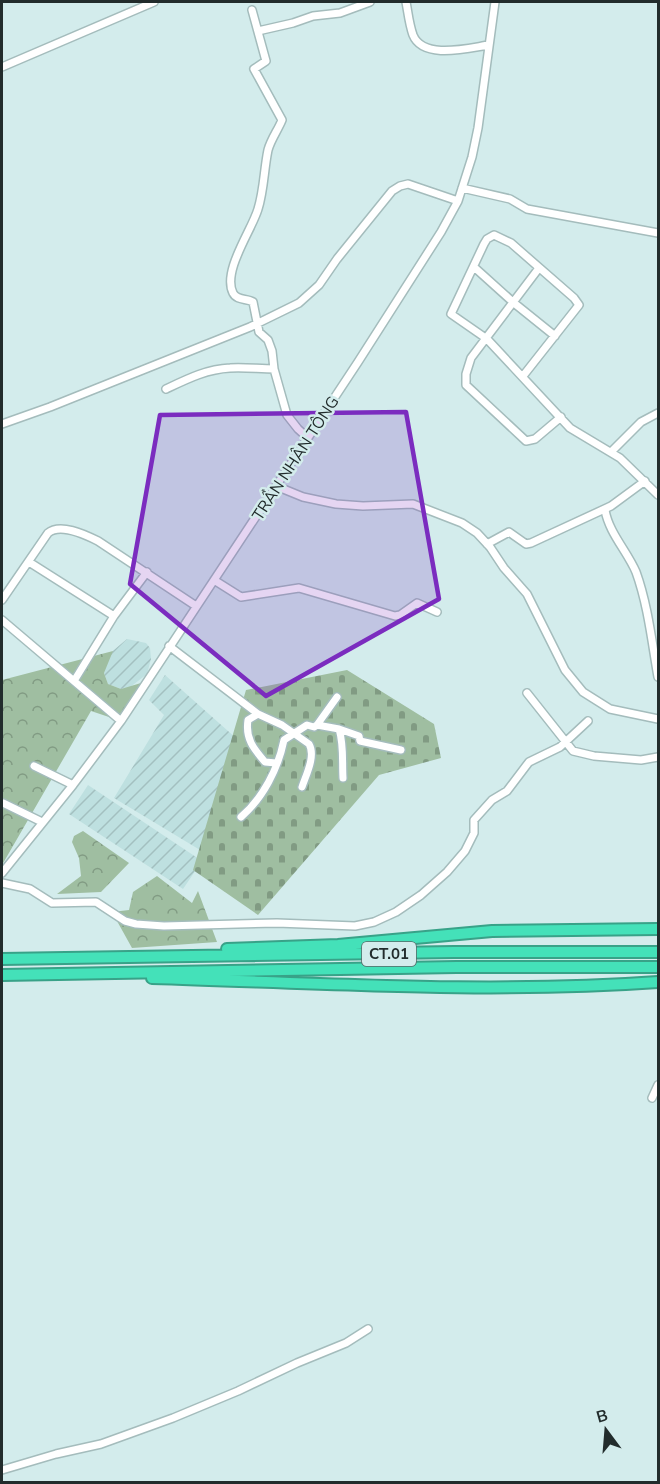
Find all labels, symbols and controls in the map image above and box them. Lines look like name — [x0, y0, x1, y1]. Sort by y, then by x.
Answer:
street label: TRẦN NHÂN TÔNG — [247, 392, 344, 525]
road number: CT.01 — [362, 942, 416, 966]
north arrow — [576, 1400, 636, 1460]
text: B — [594, 1404, 610, 1429]

